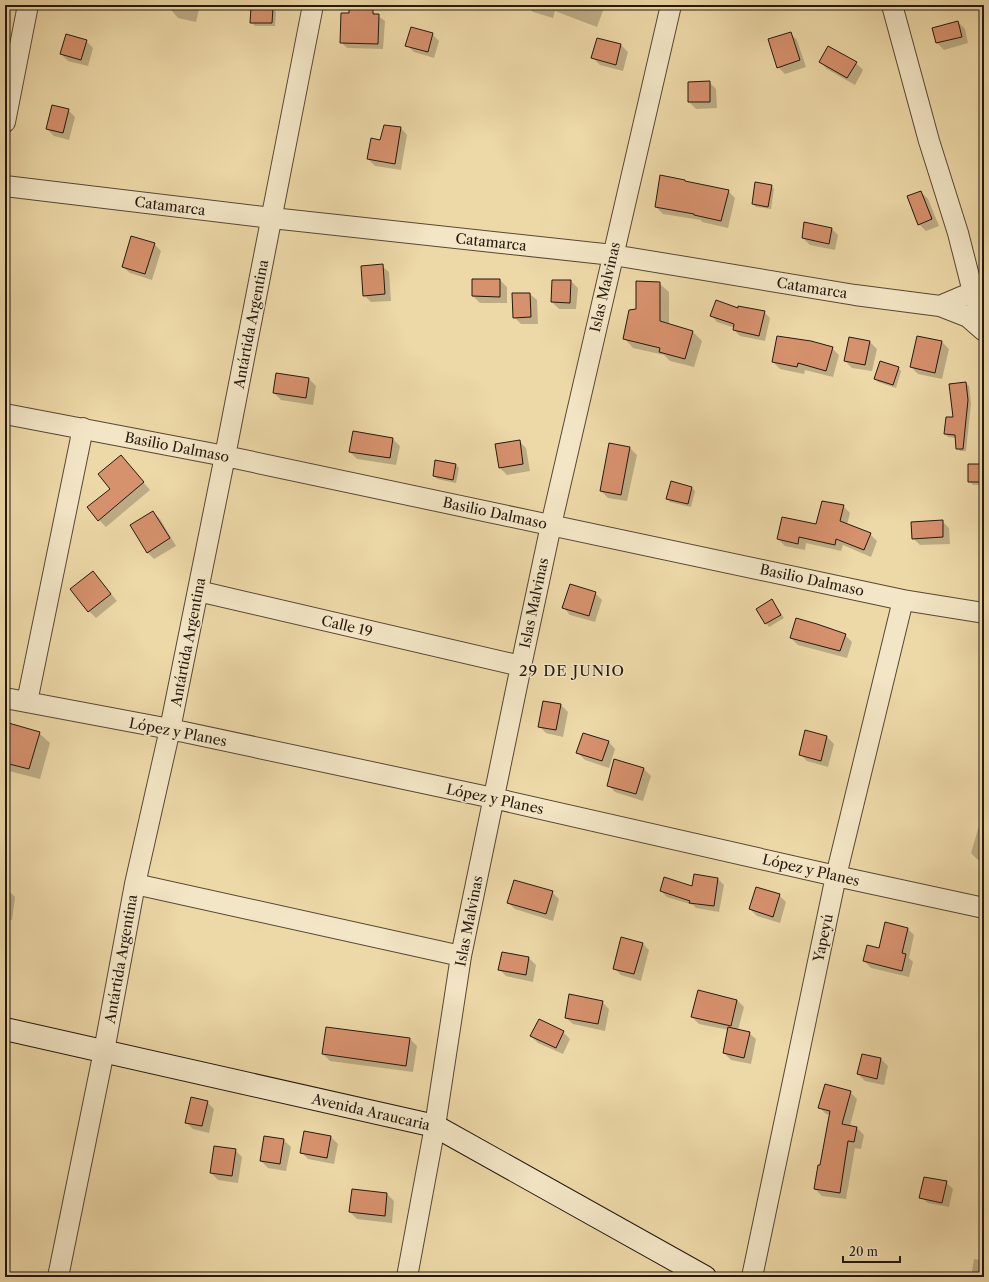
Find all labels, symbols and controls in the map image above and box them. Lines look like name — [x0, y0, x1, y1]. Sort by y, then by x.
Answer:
street label: Catamarca — [133, 193, 207, 219]
street label: Catamarca — [455, 229, 528, 255]
street label: Islas Malvinas — [586, 240, 624, 334]
street label: Antártida Argentina — [229, 257, 272, 391]
street label: Catamarca — [775, 274, 849, 303]
street label: Basilio Dalmaso — [123, 428, 231, 466]
street label: Basilio Dalmaso — [441, 493, 549, 533]
street label: Islas Malvinas — [516, 556, 552, 650]
street label: Basilio Dalmaso — [758, 560, 866, 600]
street label: Antártida Argentina — [166, 575, 209, 709]
street label: Calle 19 — [320, 611, 374, 641]
district label: 29 DE JUNIO — [519, 661, 625, 680]
street label: López y Planes — [128, 714, 228, 750]
street label: López y Planes — [445, 780, 545, 818]
street label: López y Planes — [761, 850, 861, 890]
street label: Islas Malvinas — [451, 874, 487, 968]
street label: Antártida Argentina — [101, 892, 141, 1026]
street label: Yapeyú — [809, 912, 837, 964]
street label: Avenida Araucaria — [309, 1089, 433, 1135]
scale bar — [843, 1238, 900, 1264]
text: 20 m — [849, 1244, 878, 1259]

